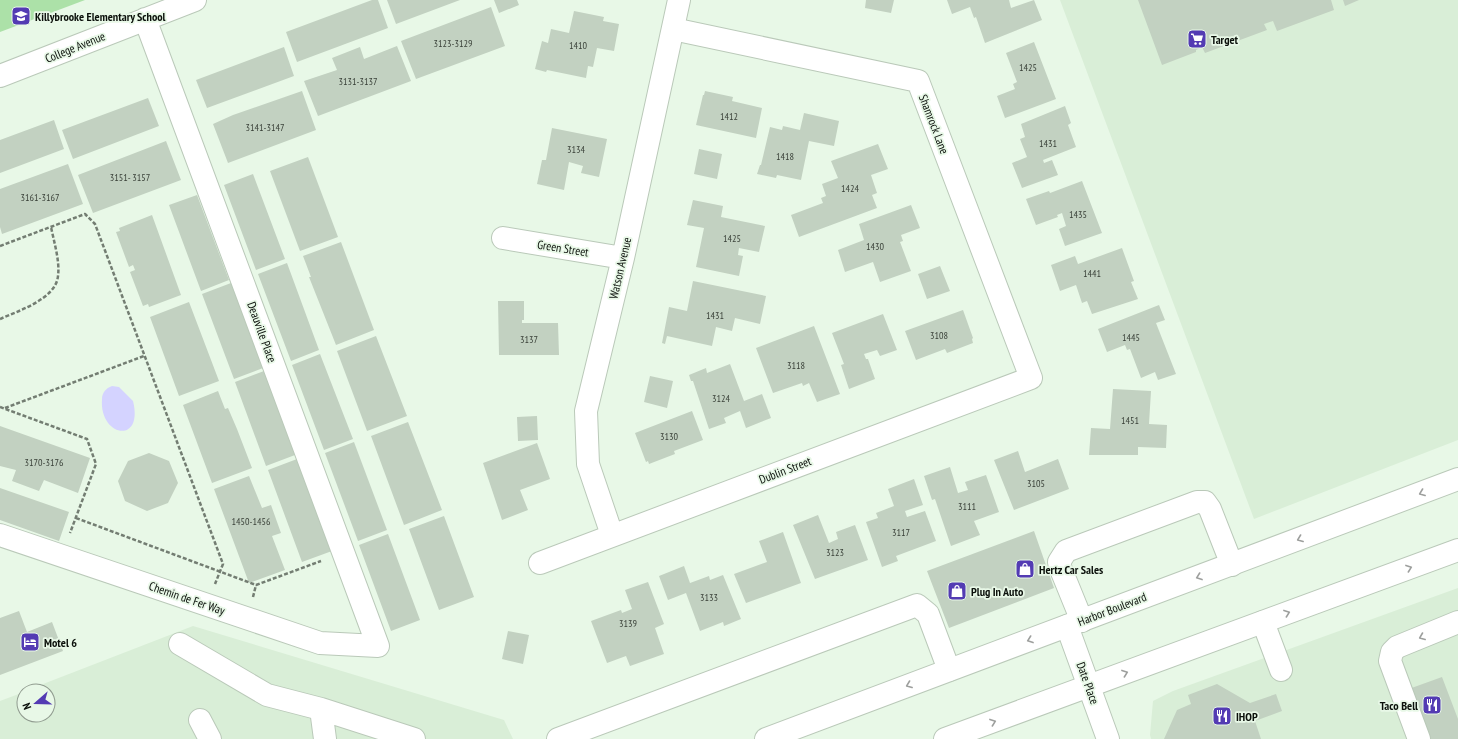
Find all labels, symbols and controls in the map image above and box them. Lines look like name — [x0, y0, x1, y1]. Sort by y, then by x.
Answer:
school or university icon: Killybrooke Elementary School — [10, 5, 32, 27]
place label: Killybrooke Elementary School — [35, 9, 166, 24]
street label: College Avenue — [43, 28, 107, 66]
supermarket icon: Target — [1186, 28, 1208, 50]
place label: Target — [1211, 32, 1239, 47]
house number: 3123-3129 — [434, 37, 472, 50]
house number: 1410 — [569, 39, 588, 52]
house number: 1425 — [1019, 61, 1037, 74]
house number: 3131-3137 — [339, 75, 377, 88]
street label: Shamrock Lane — [916, 92, 952, 156]
house number: 1412 — [720, 110, 738, 123]
house number: 3141-3147 — [246, 121, 284, 134]
house number: 1431 — [1039, 137, 1057, 150]
house number: 3134 — [567, 143, 586, 156]
house number: 1418 — [776, 150, 794, 163]
house number: 3151- 3157 — [110, 171, 150, 184]
house number: 1424 — [841, 182, 860, 195]
house number: 3161-3167 — [21, 191, 59, 204]
house number: 1435 — [1069, 208, 1087, 221]
house number: 1425 — [723, 232, 741, 245]
street label: Watson Avenue — [606, 236, 634, 300]
street label: Green Street — [536, 237, 590, 260]
house number: 1430 — [866, 240, 885, 253]
house number: 1441 — [1083, 267, 1101, 280]
street label: Deauville Place — [244, 300, 280, 365]
house number: 1431 — [706, 309, 724, 322]
house number: 3108 — [930, 329, 948, 342]
house number: 1445 — [1122, 331, 1140, 344]
house number: 3137 — [520, 333, 538, 346]
house number: 3118 — [787, 359, 805, 372]
house number: 3124 — [712, 392, 731, 405]
house number: 1451 — [1121, 414, 1139, 427]
house number: 3130 — [660, 430, 679, 443]
street label: Dublin Street — [757, 453, 814, 487]
house number: 3170-3176 — [25, 456, 64, 469]
house number: 3105 — [1027, 477, 1045, 490]
one-way arrow — [1418, 488, 1425, 496]
house number: 3111 — [958, 500, 976, 513]
house number: 1450-1456 — [232, 515, 271, 528]
house number: 3117 — [892, 526, 910, 539]
one-way arrow — [1296, 534, 1303, 542]
house number: 3123 — [826, 546, 844, 559]
shop icon: Hertz Car Sales — [1014, 558, 1036, 580]
place label: Hertz Car Sales — [1039, 562, 1103, 577]
one-way arrow — [1405, 565, 1412, 573]
one-way arrow — [1196, 572, 1203, 580]
street label: Chemin de Fer Way — [147, 578, 227, 618]
shop icon: Plug In Auto — [946, 580, 968, 602]
place label: Plug In Auto — [971, 584, 1024, 599]
street label: Harbor Boulevard — [1076, 589, 1148, 629]
house number: 3133 — [700, 591, 718, 604]
one-way arrow — [1283, 610, 1290, 618]
house number: 3139 — [619, 617, 637, 630]
hotel icon: Motel 6 — [19, 631, 41, 653]
one-way arrow — [1418, 632, 1425, 640]
place label: Motel 6 — [44, 635, 77, 650]
one-way arrow — [1027, 635, 1034, 644]
street label: Date Place — [1073, 660, 1103, 706]
one-way arrow — [1122, 669, 1129, 677]
one-way arrow — [905, 681, 912, 689]
north arrow — [16, 683, 56, 723]
restaurant icon: Taco Bell — [1421, 694, 1443, 716]
place label: Taco Bell — [1380, 698, 1418, 713]
text: N — [19, 701, 34, 712]
restaurant icon: IHOP — [1211, 705, 1233, 727]
place label: IHOP — [1236, 709, 1258, 724]
one-way arrow — [989, 718, 996, 726]

